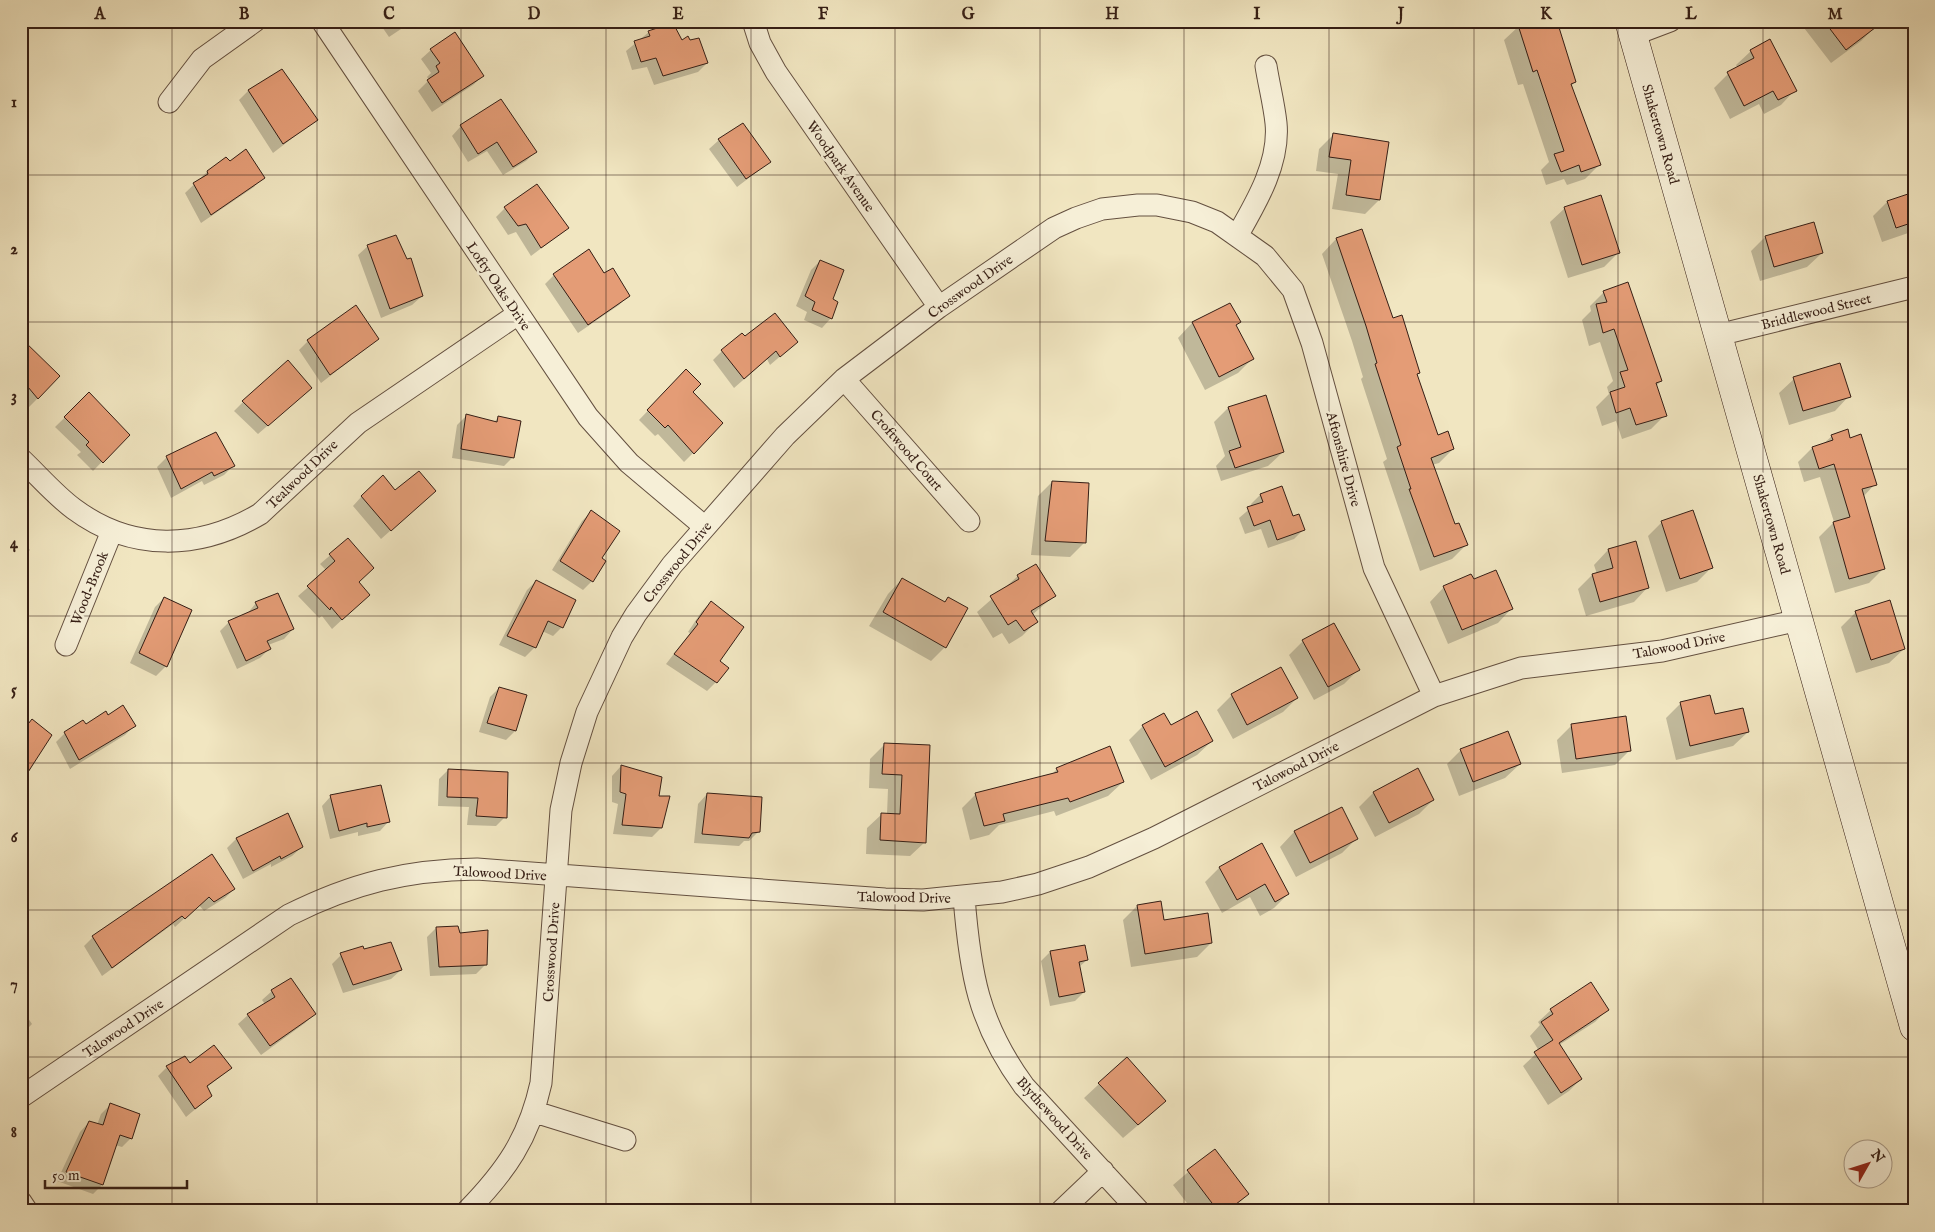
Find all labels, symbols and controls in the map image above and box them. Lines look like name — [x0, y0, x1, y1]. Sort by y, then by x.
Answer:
text: A — [94, 5, 107, 25]
text: B — [239, 5, 250, 25]
text: C — [383, 5, 395, 25]
text: D — [528, 5, 541, 25]
text: E — [672, 5, 684, 25]
text: F — [818, 5, 829, 25]
text: G — [962, 5, 975, 25]
text: H — [1105, 5, 1119, 25]
text: I — [1254, 5, 1261, 25]
text: J — [1396, 5, 1405, 25]
text: K — [1540, 5, 1553, 25]
text: L — [1685, 5, 1697, 25]
text: M — [1827, 5, 1843, 25]
street label: Shakertown Road — [1637, 82, 1683, 187]
text: 1 — [11, 93, 17, 113]
street label: Woodpark Avenue — [802, 117, 879, 216]
street label: Lofty Oaks Drive — [462, 239, 535, 335]
text: 2 — [10, 240, 18, 260]
street label: Crosswood Drive — [925, 250, 1017, 323]
street label: Briddlewood Street — [1759, 290, 1873, 334]
text: 3 — [11, 387, 17, 407]
street label: Croftwood Court — [866, 406, 947, 495]
street label: Aftonshire Drive — [1321, 409, 1365, 509]
street label: Tealwood Drive — [263, 436, 343, 513]
street label: Shakertown Road — [1748, 472, 1794, 577]
street label: Crosswood Drive — [639, 518, 717, 607]
text: 4 — [10, 534, 19, 554]
street label: Wood-Brook — [67, 548, 113, 628]
street label: Talowood Drive — [1631, 628, 1727, 664]
text: 5 — [11, 681, 17, 701]
street label: Talowood Drive — [1251, 737, 1343, 796]
text: 6 — [11, 828, 19, 848]
street label: Talowood Drive — [453, 863, 548, 885]
street label: Talowood Drive — [857, 888, 952, 908]
street label: Crosswood Drive — [540, 901, 564, 1002]
text: 7 — [10, 975, 18, 995]
street label: Talowood Drive — [80, 995, 168, 1062]
street label: Blythewood Drive — [1012, 1073, 1097, 1164]
text: 8 — [11, 1123, 17, 1143]
north arrow — [1842, 1140, 1892, 1190]
text: N — [1866, 1145, 1888, 1167]
scale bar — [45, 1157, 188, 1189]
text: 50 m — [52, 1166, 80, 1185]

